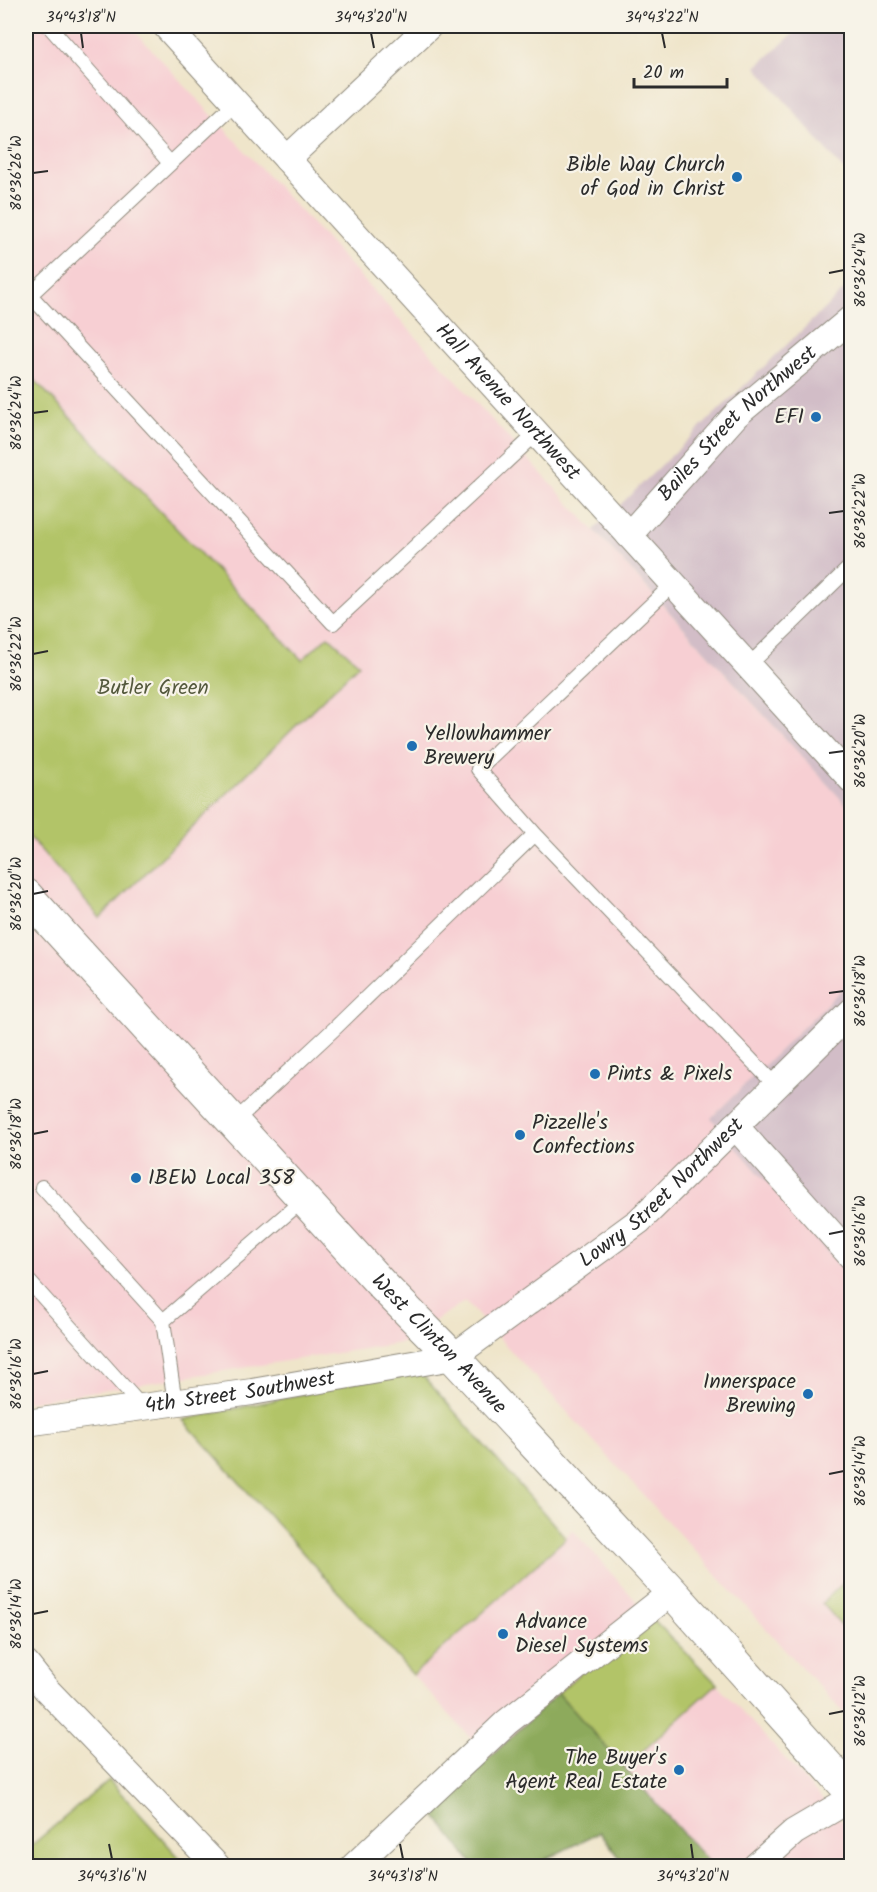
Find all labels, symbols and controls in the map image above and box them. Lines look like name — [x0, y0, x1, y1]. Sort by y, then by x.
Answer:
text: 34°43'18"N — [46, 6, 116, 30]
text: 34°43'20"N — [335, 6, 407, 30]
text: 34°43'22"N — [625, 6, 699, 30]
scale bar — [634, 51, 727, 89]
text: 20 m — [643, 59, 684, 88]
text: 86°36'26"W — [5, 135, 29, 211]
place label: Bible Way Church of God in Christ — [567, 149, 726, 206]
marker: Bible Way Church of God in Christ — [730, 170, 744, 184]
text: 86°36'24"W — [849, 232, 873, 308]
street label: Hall Avenue Northwest — [427, 315, 589, 489]
street label: Bailes Street Northwest — [650, 337, 825, 509]
text: 86°36'24"W — [5, 375, 29, 451]
place label: EFI — [774, 401, 804, 434]
marker: EFI — [809, 410, 823, 424]
text: 86°36'22"W — [849, 473, 873, 549]
text: 86°36'22"W — [5, 616, 29, 692]
park label: Butler Green — [97, 672, 209, 705]
text: 86°36'20"W — [849, 714, 873, 788]
place label: Yellowhammer Brewery — [424, 718, 551, 775]
marker: Yellowhammer Brewery — [405, 739, 419, 753]
text: 86°36'20"W — [5, 857, 29, 931]
text: 86°36'18"W — [849, 955, 873, 1027]
place label: Pints & Pixels — [607, 1058, 732, 1091]
marker: Pints & Pixels — [588, 1067, 602, 1081]
text: 86°36'18"W — [5, 1098, 29, 1170]
place label: Pizzelle's Confections — [532, 1107, 635, 1164]
street label: Lowry Street Northwest — [572, 1109, 752, 1276]
marker: Pizzelle's Confections — [513, 1128, 527, 1142]
place label: IBEW Local 358 — [148, 1162, 295, 1195]
marker: IBEW Local 358 — [129, 1171, 143, 1185]
text: 86°36'16"W — [849, 1195, 873, 1267]
street label: West Clinton Avenue — [363, 1266, 515, 1422]
text: 86°36'16"W — [5, 1338, 29, 1410]
street label: 4th Street Southwest — [143, 1361, 338, 1423]
place label: Innerspace Brewing — [703, 1366, 797, 1423]
marker: Innerspace Brewing — [801, 1387, 815, 1401]
text: 86°36'14"W — [849, 1435, 873, 1507]
text: 86°36'14"W — [5, 1578, 29, 1650]
place label: Advance Diesel Systems — [515, 1606, 648, 1663]
marker: Advance Diesel Systems — [496, 1627, 510, 1641]
text: 86°36'12"W — [849, 1675, 873, 1747]
place label: The Buyer's Agent Real Estate — [505, 1742, 668, 1799]
marker: The Buyer's Agent Real Estate — [672, 1763, 686, 1777]
text: 34°43'16"N — [77, 1865, 147, 1889]
text: 34°43'18"N — [368, 1865, 438, 1889]
text: 34°43'20"N — [657, 1865, 729, 1889]

